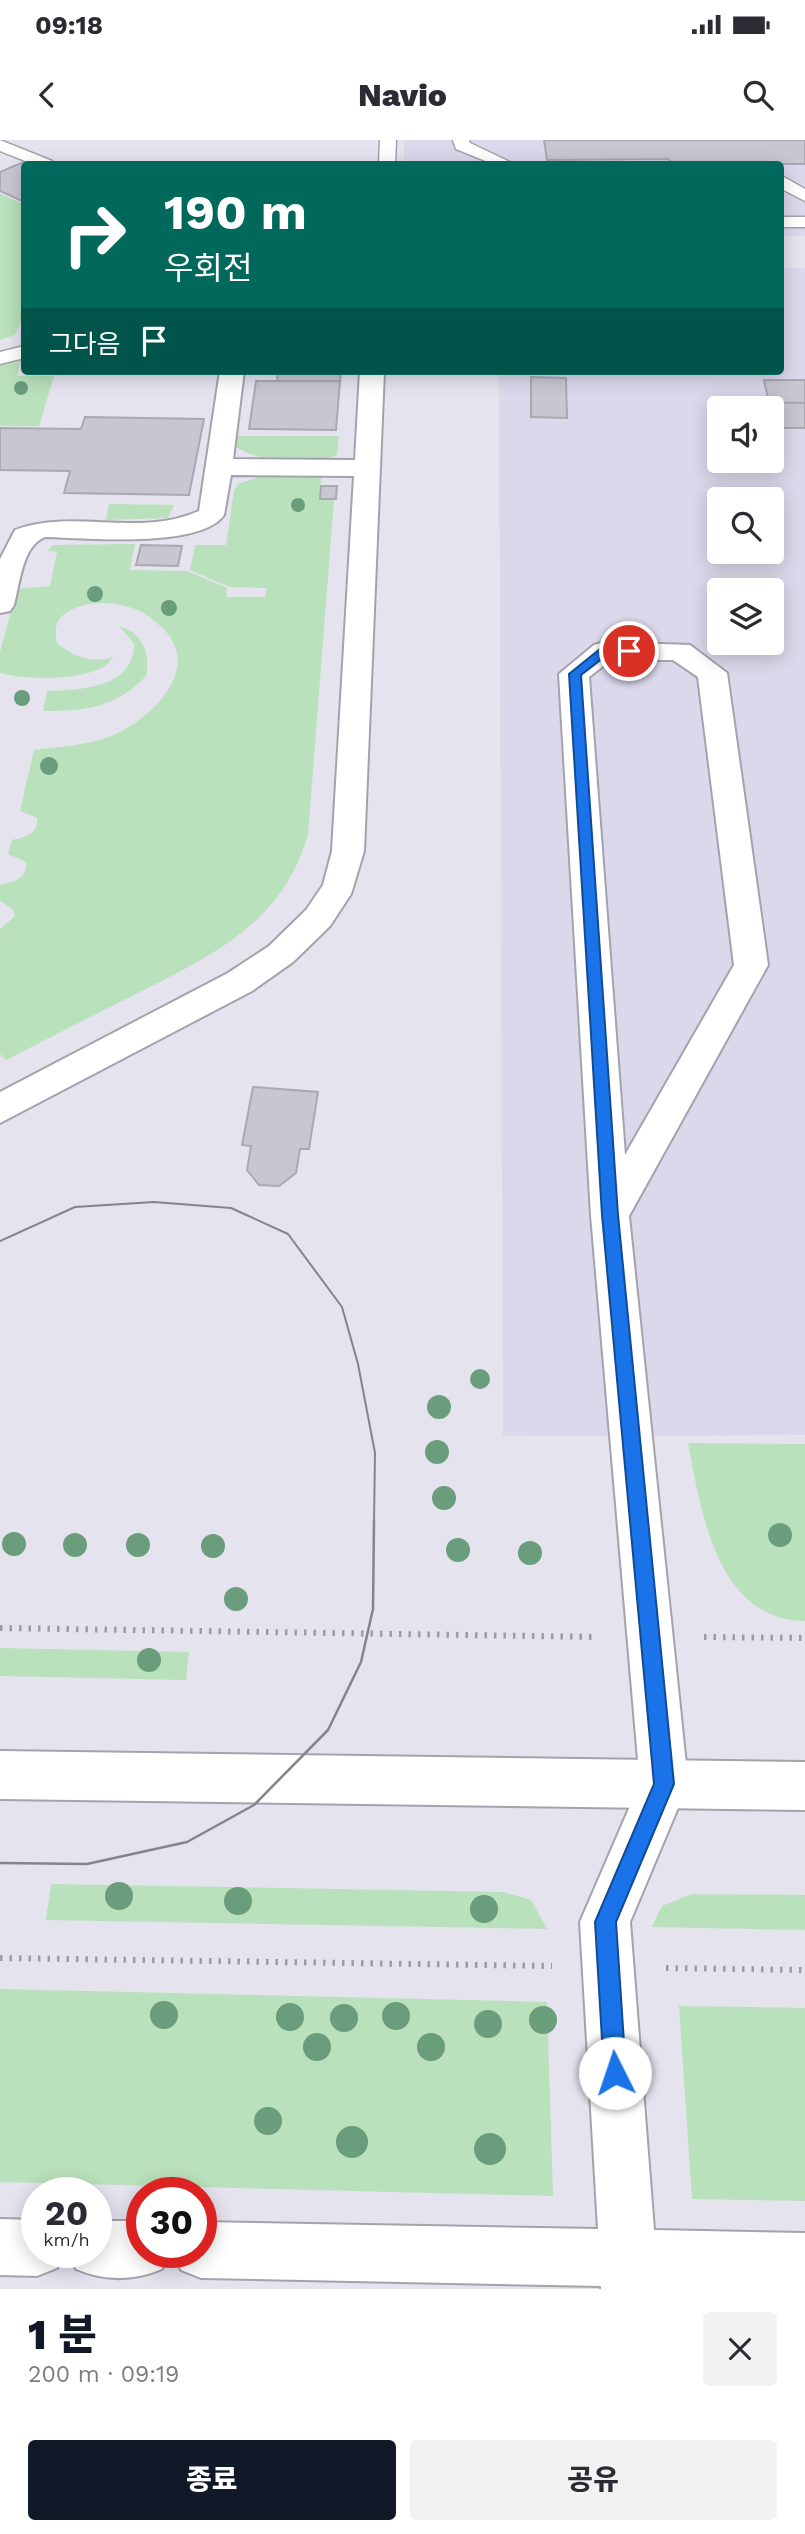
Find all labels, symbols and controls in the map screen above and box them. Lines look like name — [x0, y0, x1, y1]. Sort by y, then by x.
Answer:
text: 09:18 — [35, 10, 103, 40]
icon: back — [28, 76, 66, 114]
text: Navio — [358, 76, 447, 114]
icon: search — [739, 76, 777, 114]
text: 190 m — [164, 183, 307, 241]
icon: right — [49, 189, 140, 280]
text: 우회전 — [164, 249, 252, 287]
icon: arrive — [135, 322, 173, 360]
text: 그다음 — [49, 329, 121, 359]
map controls — [707, 396, 784, 655]
button: sound — [707, 396, 784, 473]
button: search — [707, 487, 784, 564]
button: layers — [707, 578, 784, 655]
pin — [599, 621, 659, 681]
icon: arrive — [610, 632, 648, 670]
position arrow — [578, 2036, 652, 2110]
speed limit sign: 30 — [126, 2177, 217, 2268]
text: 20 — [45, 2192, 88, 2234]
text: km/h — [43, 2229, 90, 2250]
text: 1 분 — [28, 2310, 97, 2359]
button: close — [703, 2312, 777, 2386]
text: 200 m · 09:19 — [28, 2361, 179, 2388]
button: 종료 — [28, 2440, 396, 2520]
button: 공유 — [410, 2440, 777, 2520]

